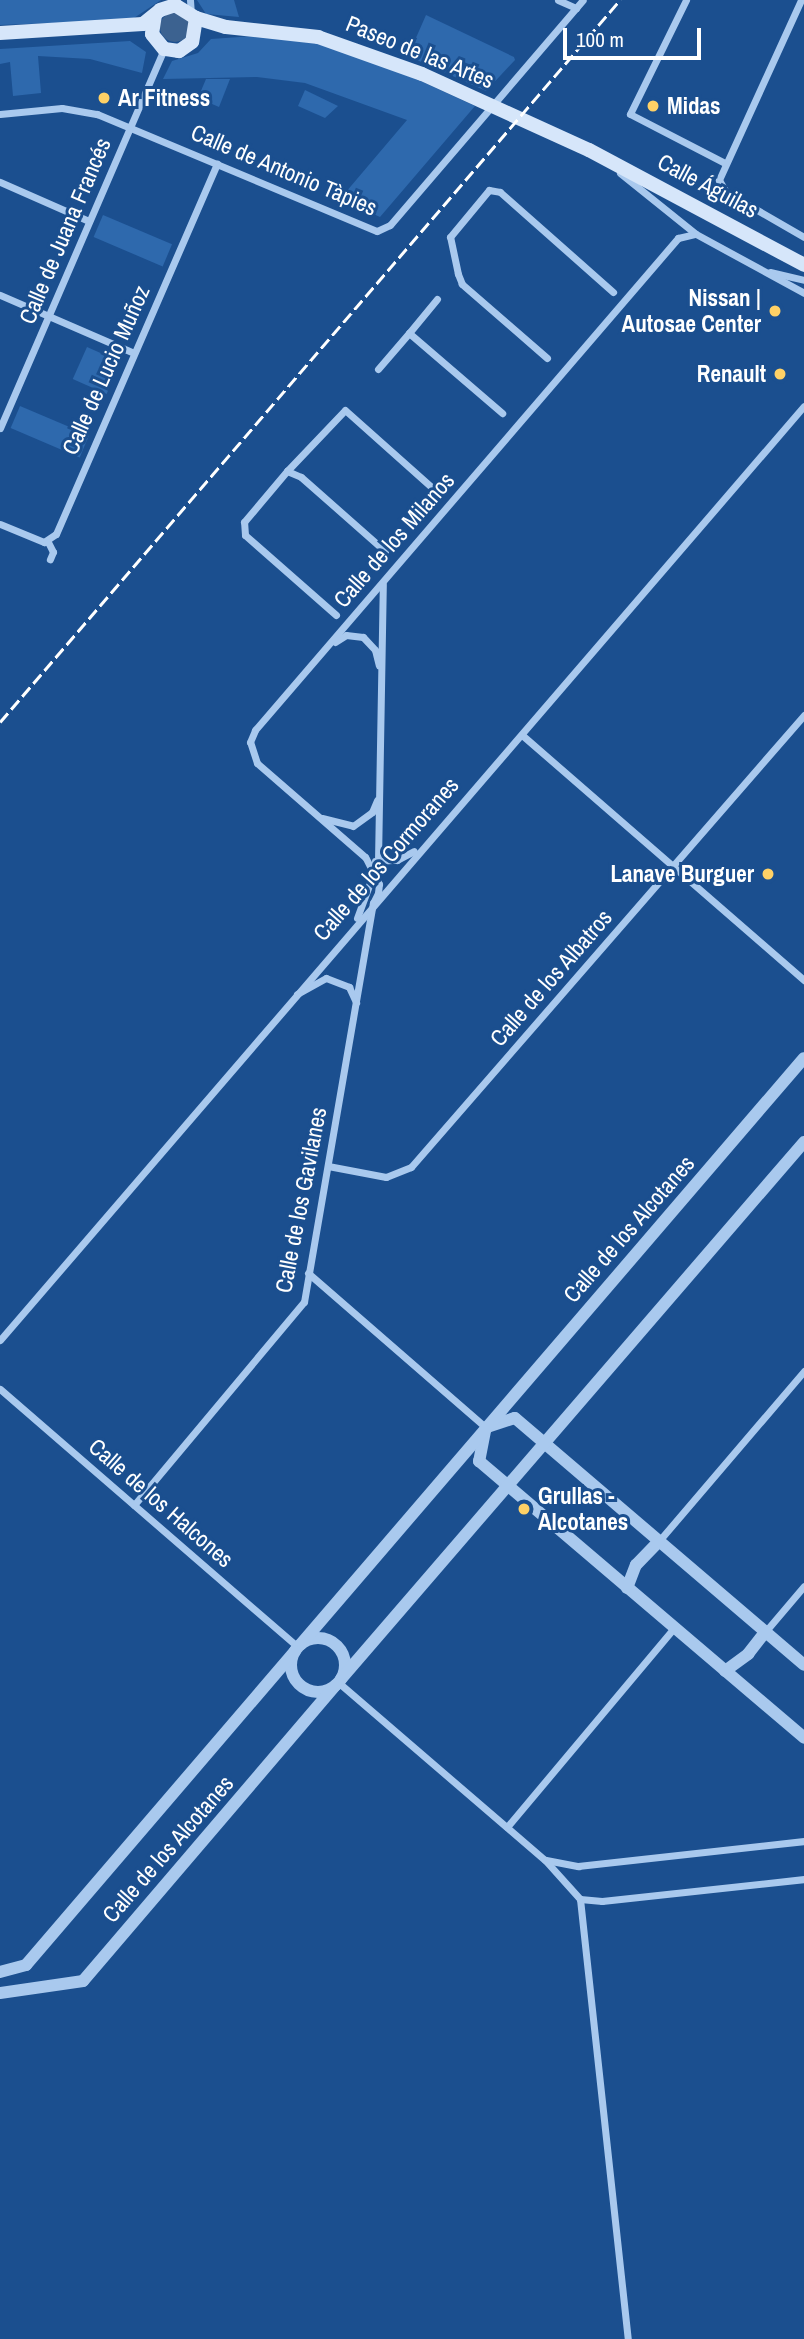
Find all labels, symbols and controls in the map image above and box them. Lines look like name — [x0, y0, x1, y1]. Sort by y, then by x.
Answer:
street label: Paseo de las Artes — [341, 10, 499, 94]
scale bar — [566, 14, 704, 58]
text: 100 m — [576, 25, 624, 54]
place label: Ar Fitness — [118, 84, 210, 112]
marker: Ar Fitness — [96, 90, 112, 106]
place label: Midas — [667, 92, 720, 120]
marker: Midas — [645, 98, 661, 114]
street label: Calle de Antonio Tàpies — [186, 118, 382, 222]
street label: Calle de Juana Francés — [13, 134, 117, 328]
street label: Calle Águilas — [652, 148, 764, 224]
street label: Calle de Lucio Muñoz — [56, 281, 156, 459]
place label: Nissan | Autosae Center — [622, 284, 761, 338]
marker: Nissan | Autosae Center — [767, 303, 783, 319]
place label: Renault — [697, 360, 766, 388]
marker: Renault — [772, 366, 788, 382]
street label: Calle de los Milanos — [328, 467, 460, 613]
street label: Calle de los Cormoranes — [308, 772, 464, 946]
place label: Lanave Burguer — [610, 860, 754, 888]
marker: Lanave Burguer — [760, 866, 776, 882]
street label: Calle de los Albatros — [484, 904, 618, 1052]
street label: Calle de los Gavilanes — [269, 1105, 333, 1295]
street label: Calle de los Alcotanes — [557, 1150, 701, 1308]
street label: Calle de los Halcones — [83, 1433, 239, 1573]
place label: Grullas - Alcotanes — [538, 1482, 628, 1536]
marker: Grullas - Alcotanes — [516, 1501, 532, 1517]
street label: Calle de los Alcotanes — [96, 1770, 240, 1928]

